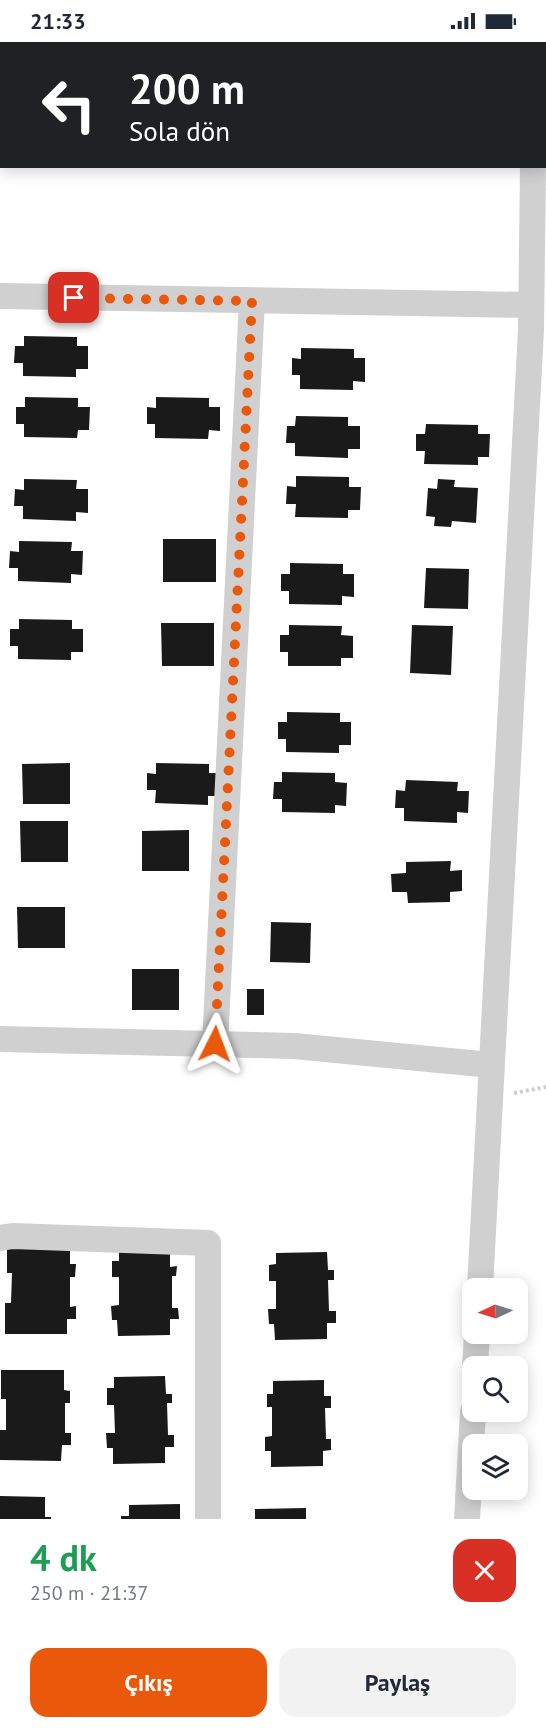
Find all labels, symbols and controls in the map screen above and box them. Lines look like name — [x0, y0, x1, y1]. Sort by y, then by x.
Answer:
text: 21:33 — [30, 7, 86, 35]
text: 200 m — [129, 61, 245, 116]
icon: left — [30, 66, 108, 144]
text: Sola dön — [129, 114, 230, 148]
pin — [48, 272, 99, 323]
icon: arrive — [57, 281, 90, 314]
position arrow — [183, 1012, 247, 1076]
north arrow — [462, 1278, 528, 1344]
map controls — [462, 1278, 528, 1500]
button: search — [462, 1356, 528, 1422]
button: layers — [462, 1434, 528, 1500]
text: 4 dk — [30, 1534, 97, 1581]
button: close — [453, 1539, 516, 1602]
text: 250 m · 21:37 — [30, 1580, 148, 1606]
button: Çıkış — [30, 1648, 267, 1717]
button: Paylaş — [279, 1648, 516, 1717]

